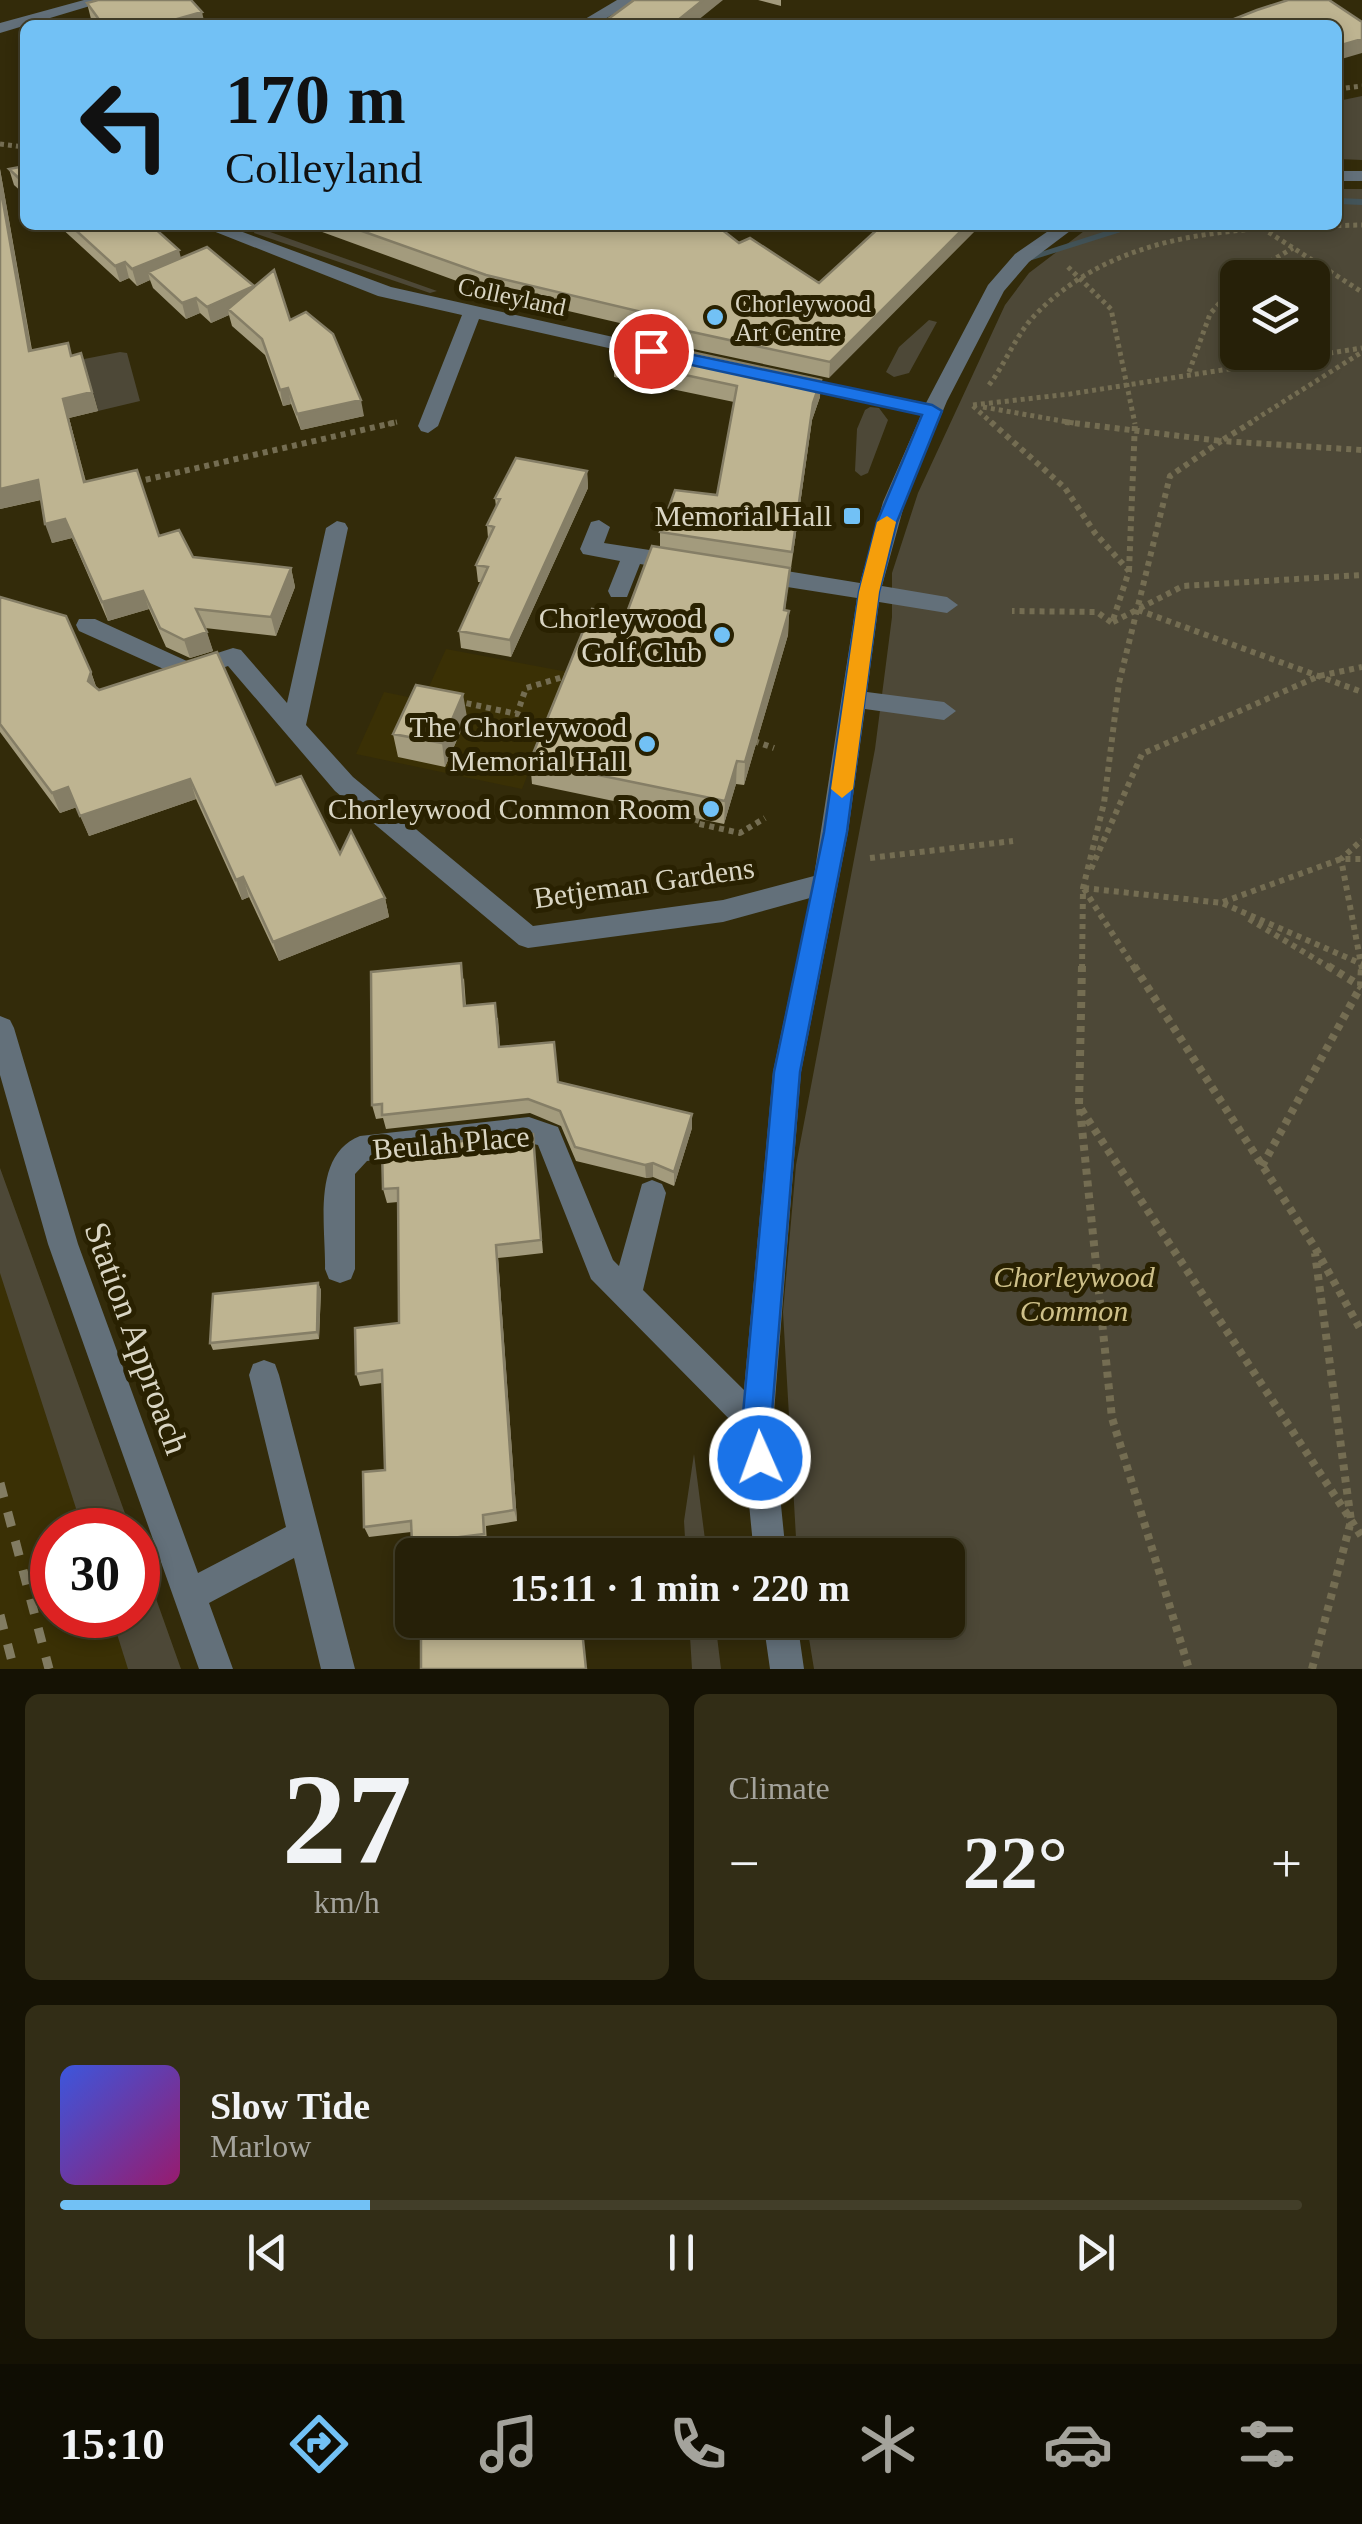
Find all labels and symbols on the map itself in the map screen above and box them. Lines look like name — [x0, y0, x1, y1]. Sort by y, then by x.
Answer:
street label: Colleyland — [455, 272, 569, 321]
place label: Chorleywood Art Centre — [735, 290, 872, 346]
marker: Chorleywood Art Centre — [704, 306, 726, 328]
pin — [609, 309, 694, 394]
place label: Memorial Hall — [655, 499, 832, 532]
marker: Memorial Hall — [841, 505, 863, 527]
place label: Chorleywood Golf Club — [539, 601, 702, 668]
marker: Chorleywood Golf Club — [711, 624, 733, 646]
place label: The Chorleywood Memorial Hall — [410, 710, 627, 777]
marker: The Chorleywood Memorial Hall — [636, 733, 658, 755]
place label: Chorleywood Common Room — [328, 792, 691, 825]
marker: Chorleywood Common Room — [700, 798, 722, 820]
street label: Betjeman Gardens — [532, 851, 756, 914]
street label: Beulah Place — [371, 1119, 531, 1166]
street label: Station Approach — [76, 1217, 197, 1460]
park label: Chorleywood Common — [993, 1260, 1156, 1327]
position arrow — [708, 1406, 812, 1510]
speed limit sign: 30 — [30, 1508, 160, 1638]

